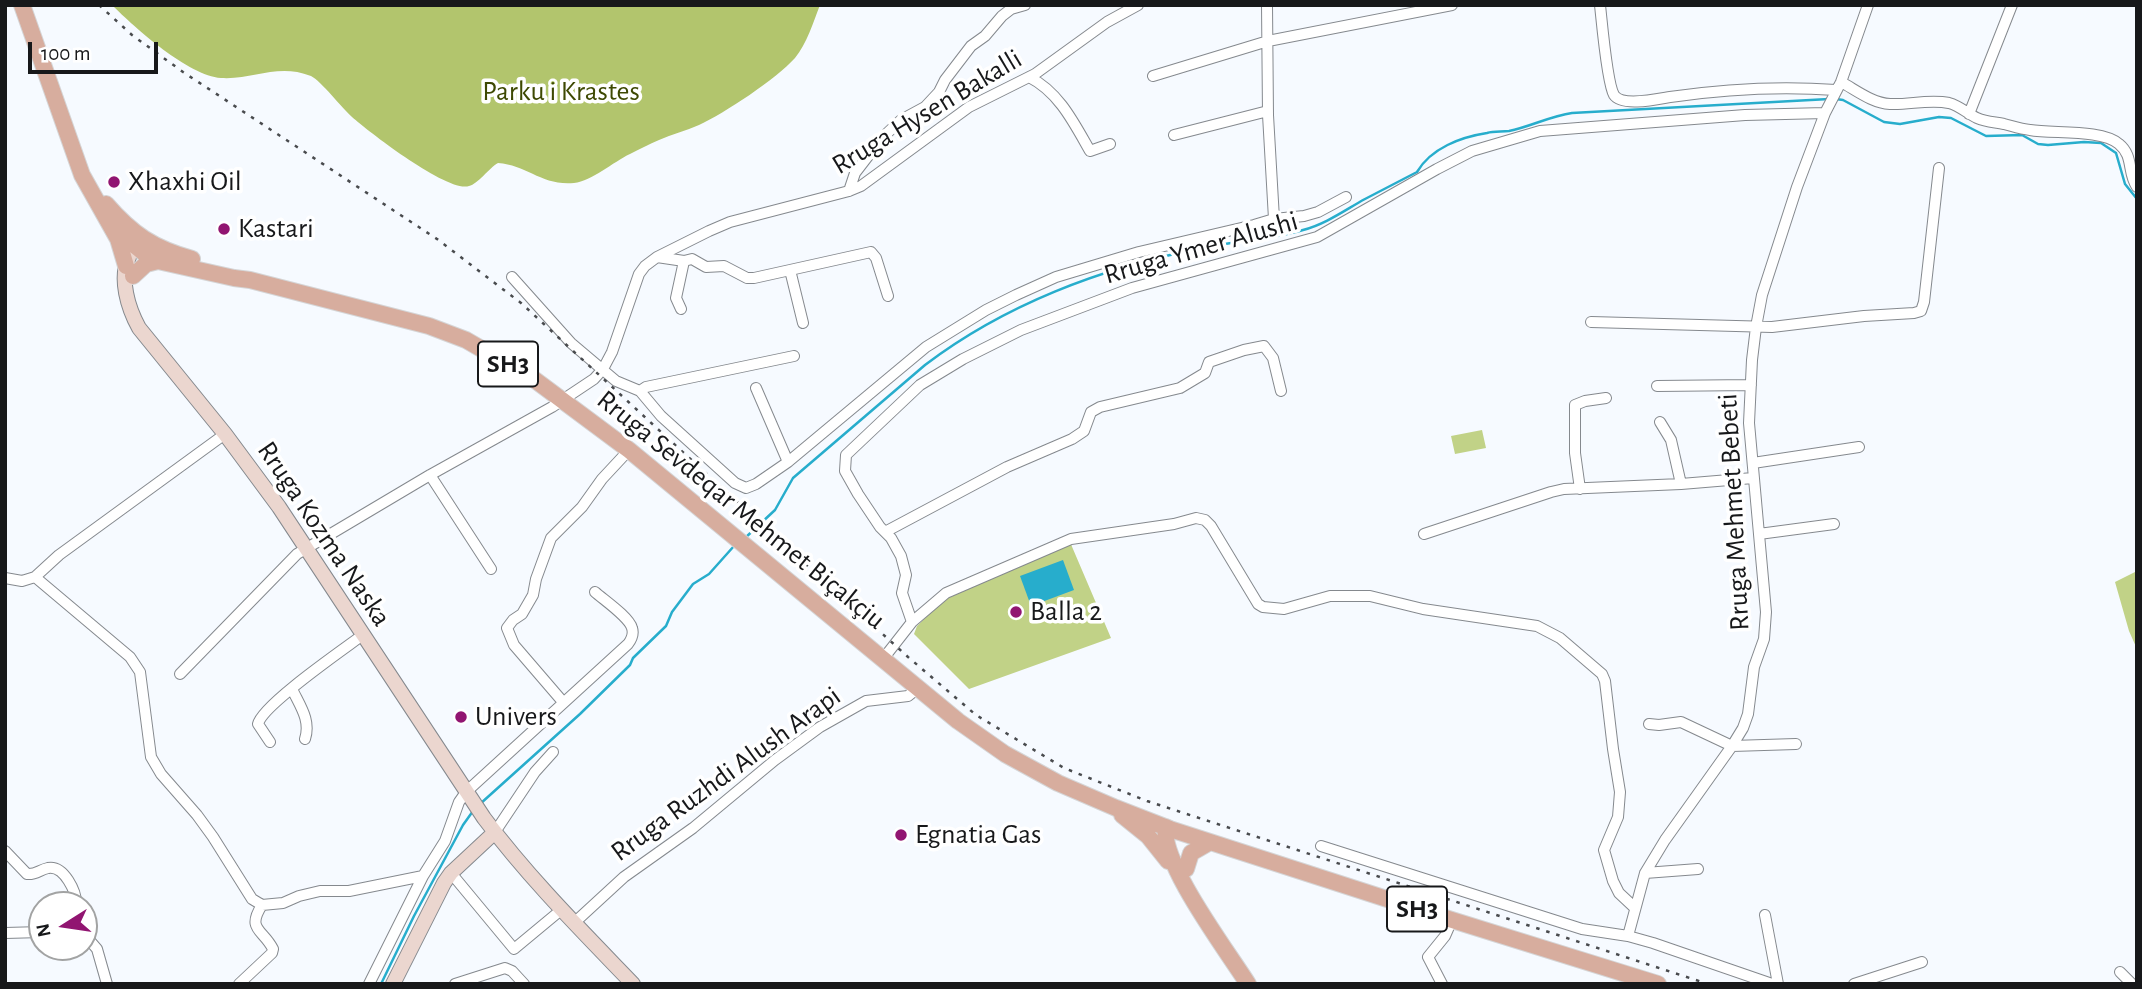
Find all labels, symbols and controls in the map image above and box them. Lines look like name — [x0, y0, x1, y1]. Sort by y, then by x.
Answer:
scale bar — [32, 28, 161, 72]
street label: Rruga Hysen Bakalli — [826, 42, 1028, 182]
text: 100 m — [41, 43, 91, 64]
park label: Parku i Krastes — [482, 75, 640, 109]
place label: Xhaxhi Oil — [128, 165, 242, 199]
marker: Xhaxhi Oil — [106, 174, 122, 190]
street label: Rruga Ymer Alushi — [1100, 204, 1302, 292]
place label: Kastari — [238, 212, 314, 246]
marker: Kastari — [216, 221, 232, 237]
road number: SH3 — [478, 342, 538, 386]
street label: Rruga Sevdeqar Mehmet Biçakçiu — [590, 383, 892, 637]
street label: Rruga Mehmet Bebeti — [1711, 393, 1757, 631]
street label: Rruga Kozma Naska — [250, 435, 398, 633]
place label: Balla 2 — [1030, 595, 1102, 629]
marker: Balla 2 — [1008, 604, 1024, 620]
street label: Rruga Ruzhdi Alush Arapi — [604, 679, 848, 869]
place label: Univers — [475, 700, 557, 734]
marker: Univers — [453, 709, 469, 725]
place label: Egnatia Gas — [915, 818, 1041, 852]
marker: Egnatia Gas — [893, 827, 909, 843]
road number: SH3 — [1387, 887, 1447, 932]
north arrow — [28, 891, 98, 961]
text: N — [33, 922, 55, 938]

